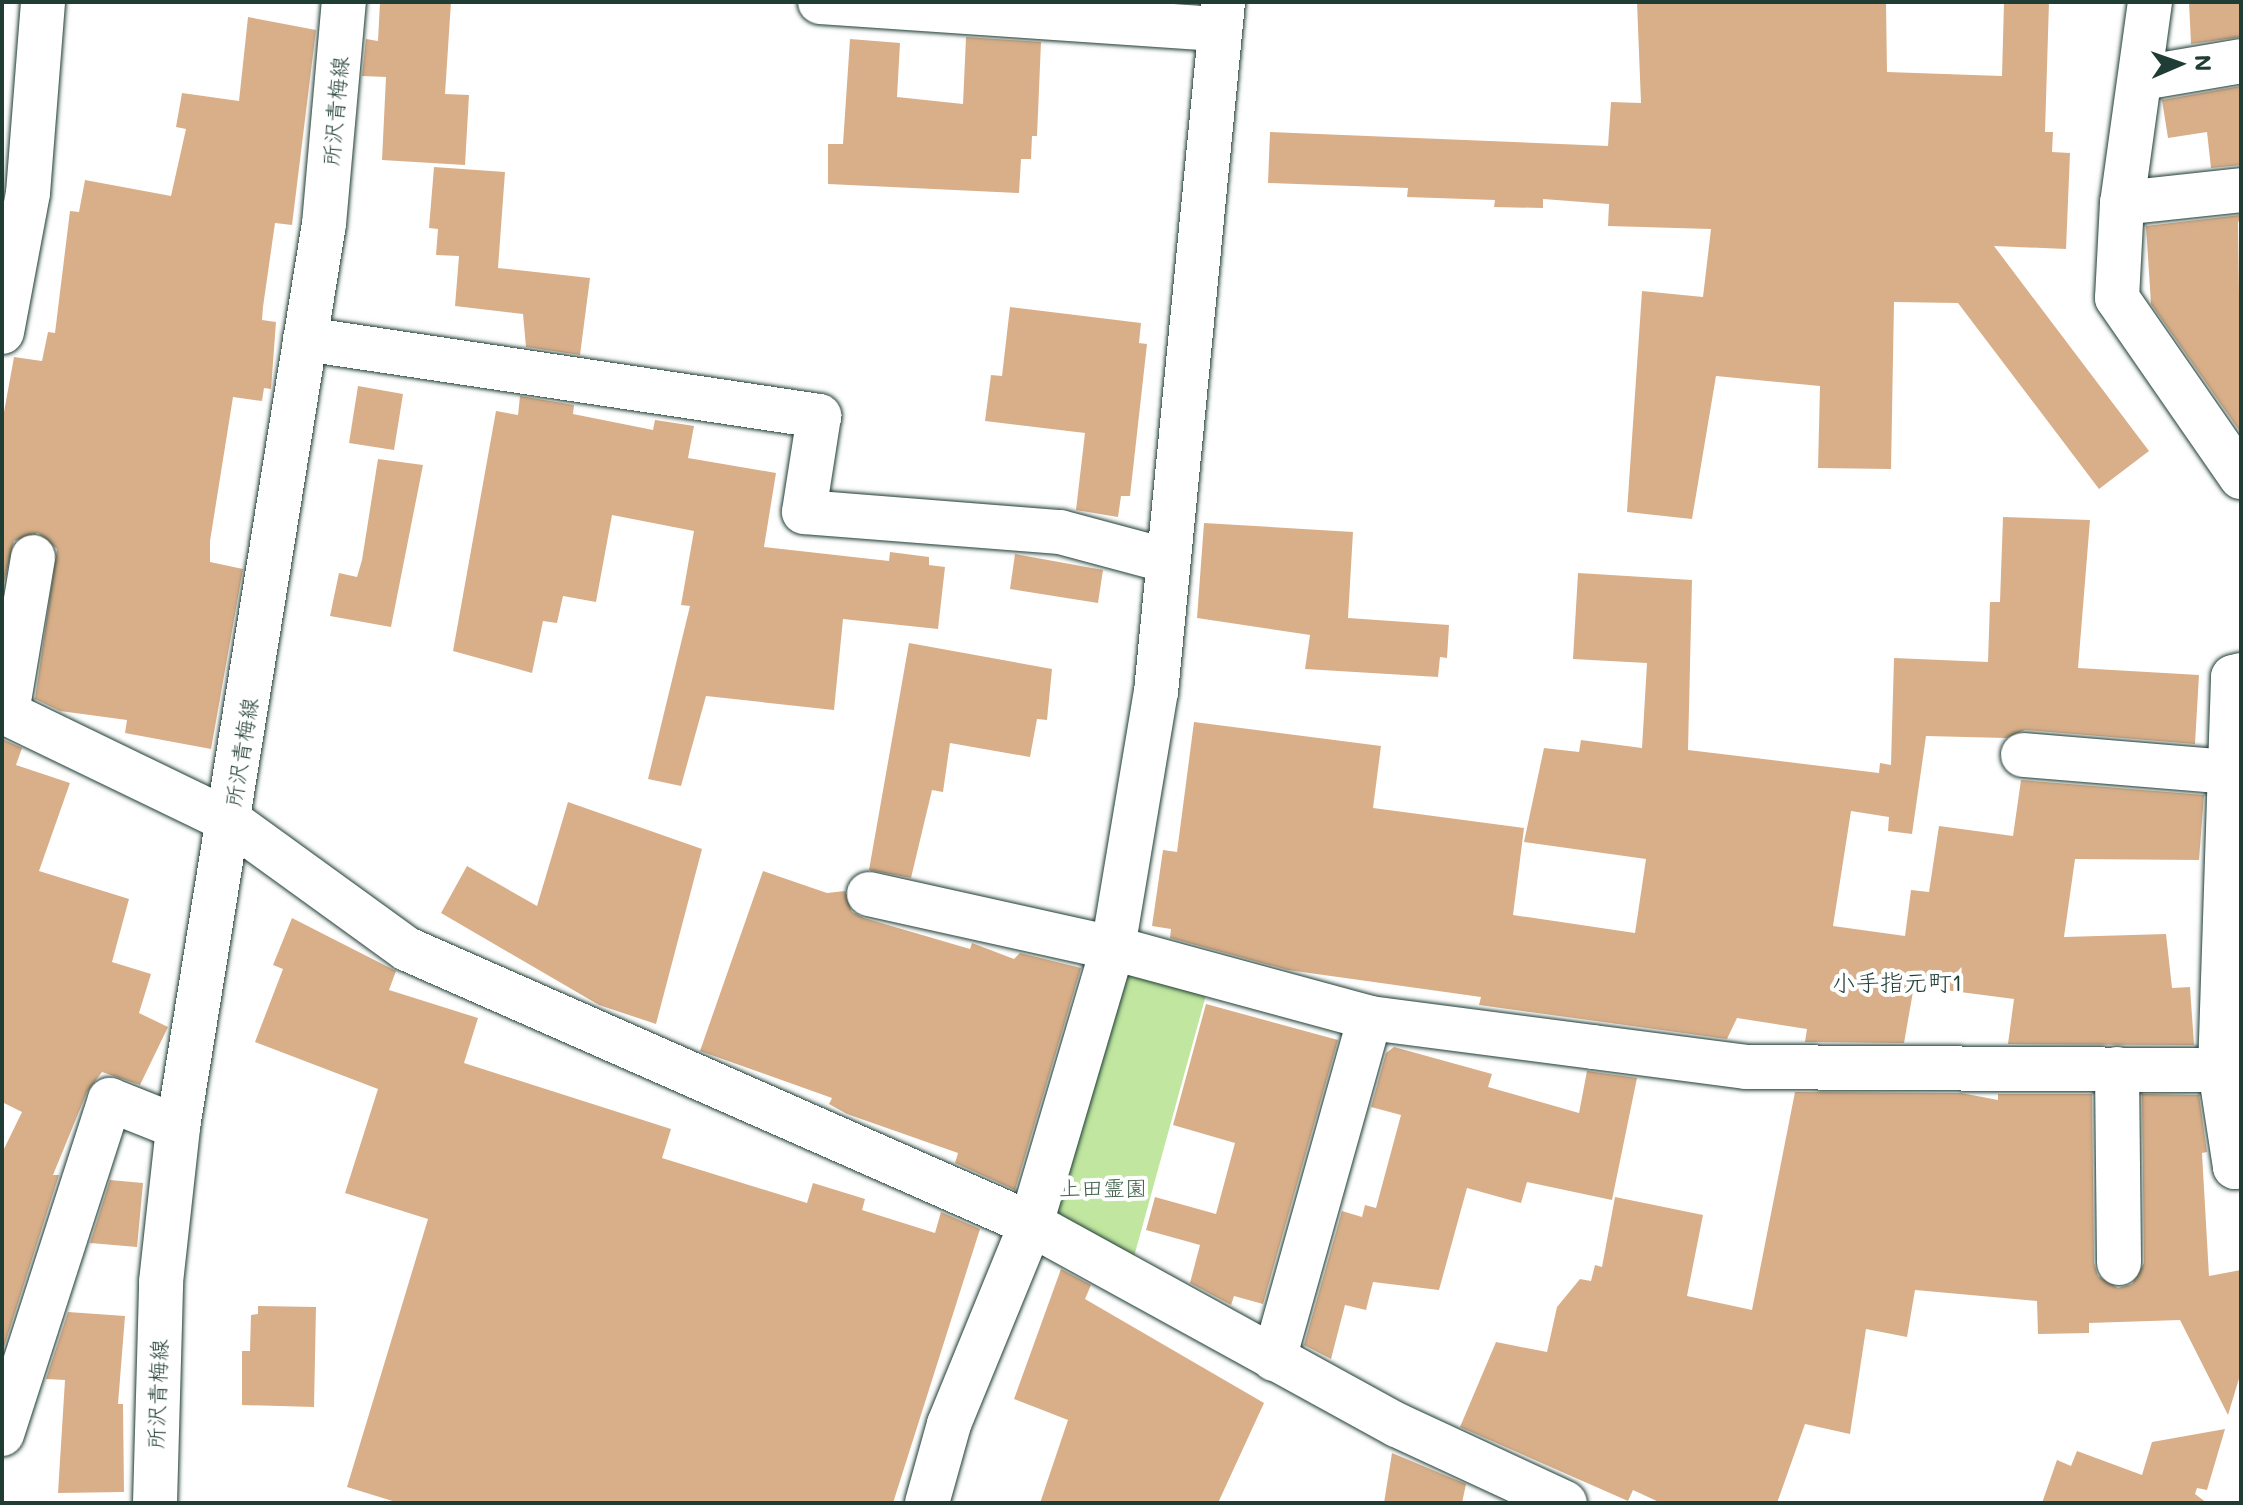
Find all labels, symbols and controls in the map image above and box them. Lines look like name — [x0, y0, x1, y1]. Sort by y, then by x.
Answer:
north arrow — [2139, 24, 2219, 104]
text: N — [2189, 54, 2218, 72]
street label: 所沢青梅線 — [317, 55, 353, 167]
street label: 所沢青梅線 — [219, 696, 263, 808]
district label: 小手指元町1 — [1832, 968, 1962, 996]
park label: 上田霊園 — [1059, 1175, 1147, 1201]
street label: 所沢青梅線 — [142, 1339, 172, 1449]

